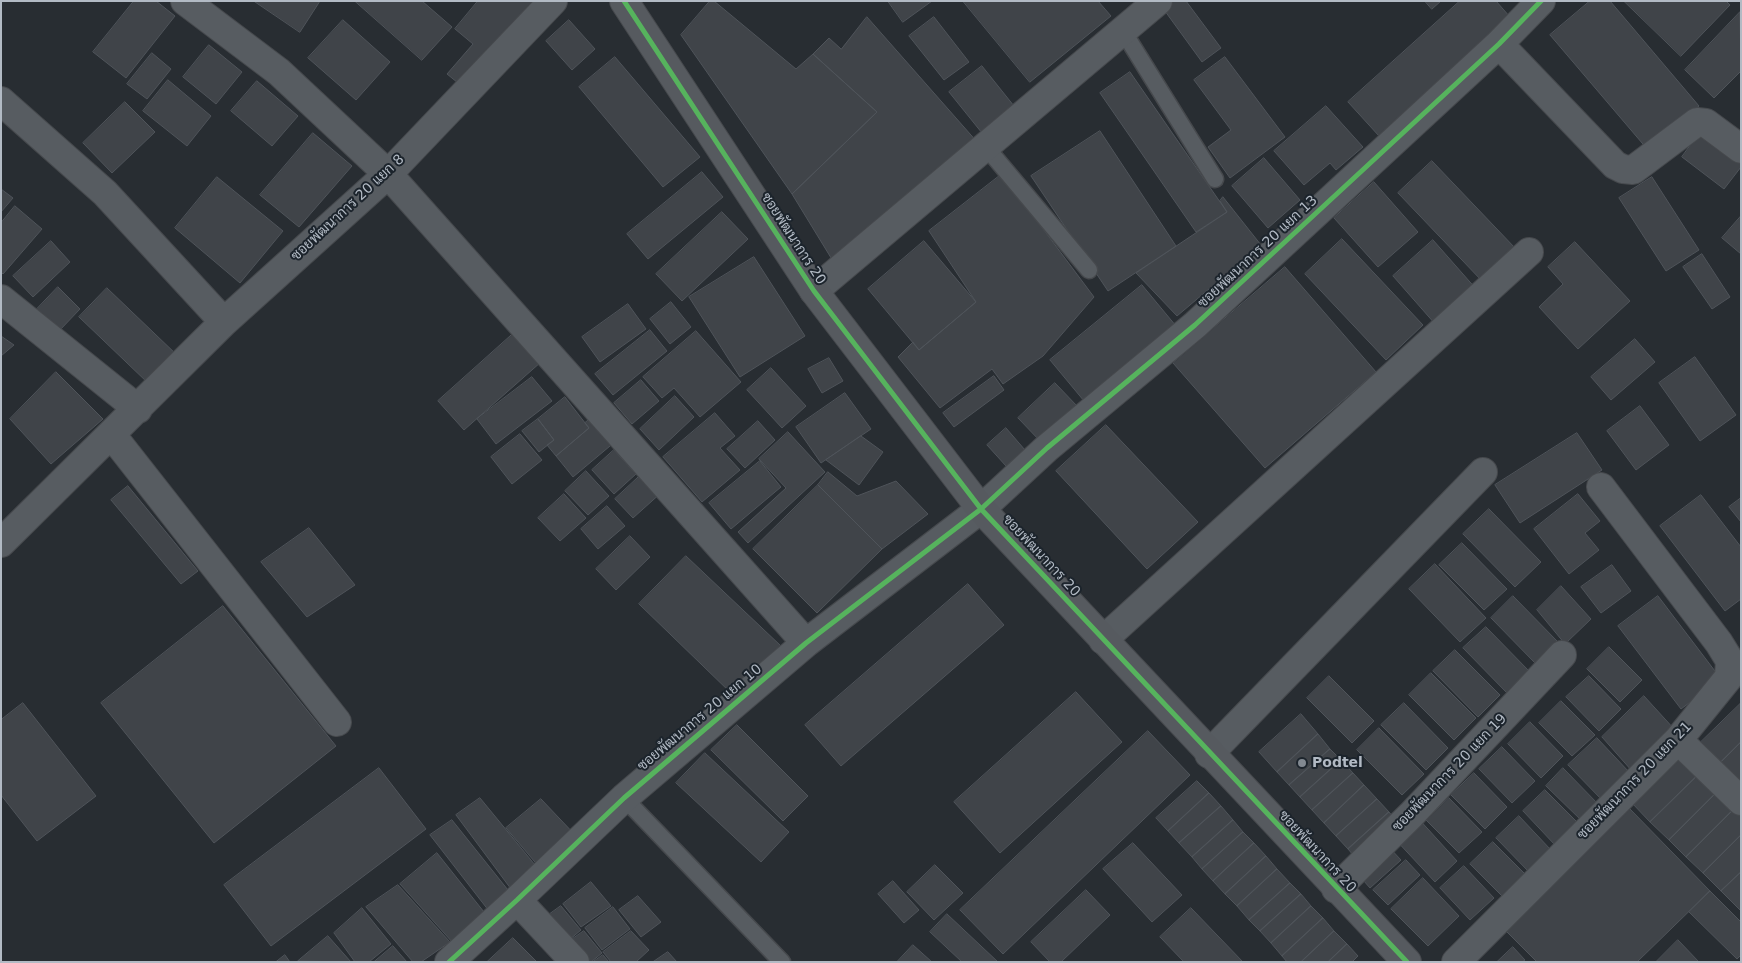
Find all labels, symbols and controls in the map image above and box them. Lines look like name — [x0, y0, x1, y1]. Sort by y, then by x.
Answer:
street label: ซอยพัฒนาการ 20 แยก 8 — [288, 151, 408, 265]
street label: ซอยพัฒนาการ 20 — [757, 190, 829, 288]
street label: ซอยพัฒนาการ 20 แยก 13 — [1195, 192, 1321, 312]
street label: ซอยพัฒนาการ 20 — [999, 511, 1083, 601]
street label: ซอยพัฒนาการ 20 แยก 10 — [634, 661, 766, 775]
street label: ซอยพัฒนาการ 20 แยก 19 — [1389, 711, 1511, 835]
street label: ซอยพัฒนาการ 20 แยก 21 — [1574, 719, 1696, 843]
place label: Podtel — [1312, 755, 1363, 771]
marker: Podtel — [1296, 757, 1308, 769]
street label: ซอยพัฒนาการ 20 — [1275, 807, 1359, 897]

